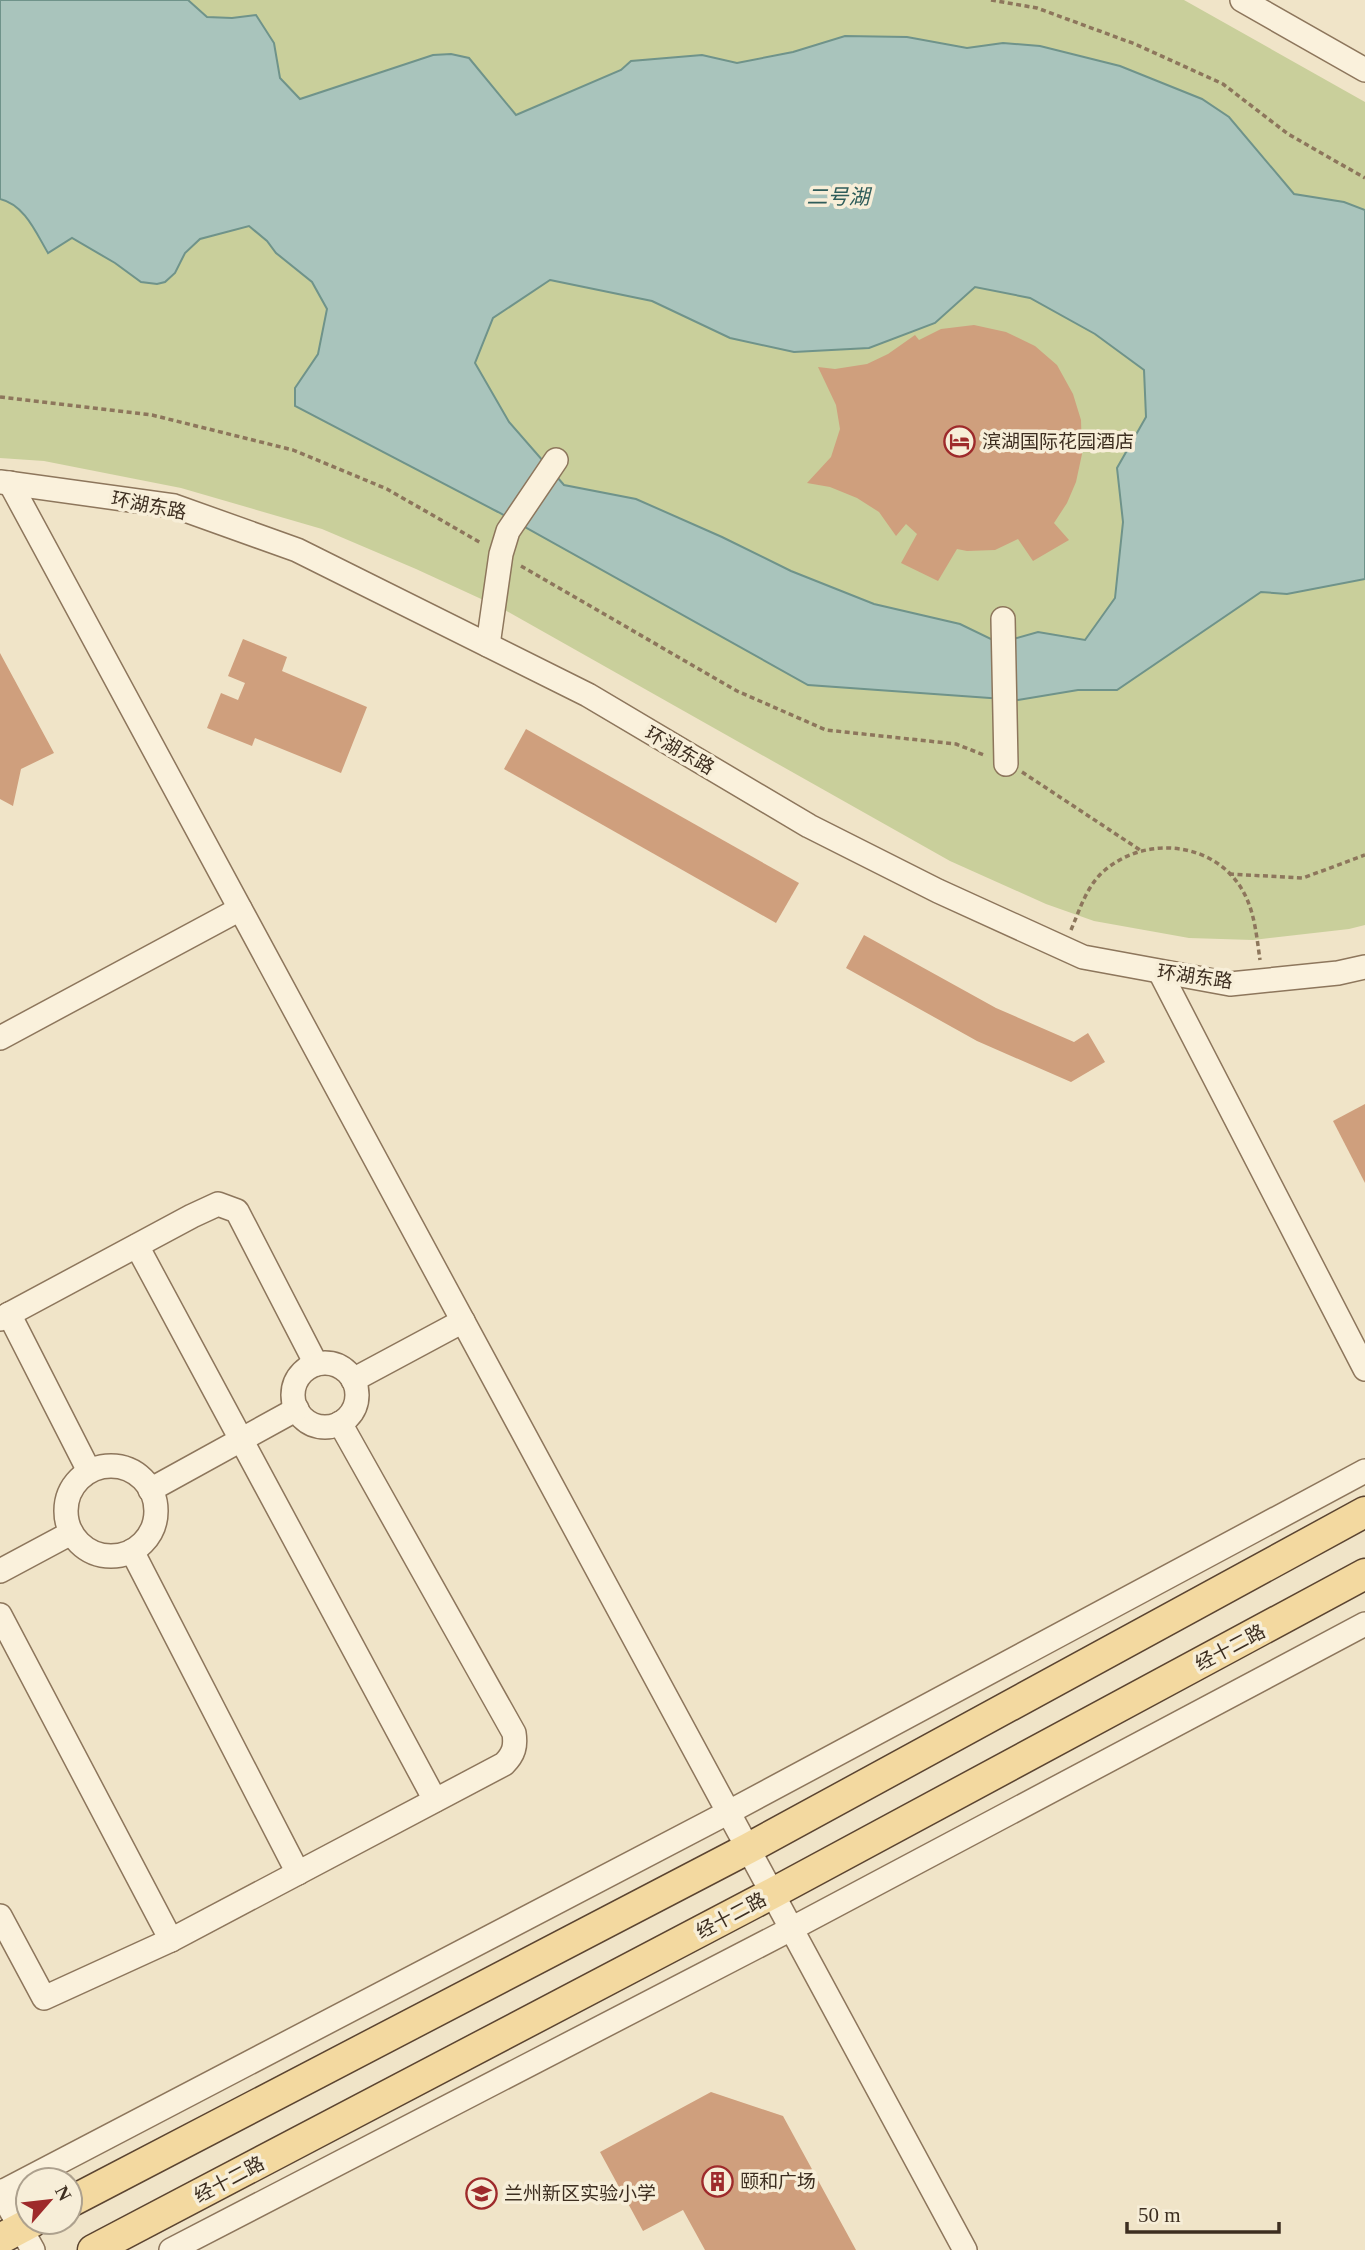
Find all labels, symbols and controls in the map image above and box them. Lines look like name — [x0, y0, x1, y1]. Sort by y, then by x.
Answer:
water label: 二号湖 — [807, 185, 872, 209]
hotel icon: 滨湖国际花园酒店 — [942, 424, 976, 458]
place label: 滨湖国际花园酒店 — [982, 431, 1134, 452]
street label: 环湖东路 — [110, 488, 188, 523]
street label: 环湖东路 — [642, 722, 718, 779]
street label: 环湖东路 — [1156, 961, 1234, 992]
street label: 经十二路 — [1192, 1620, 1269, 1675]
street label: 经十二路 — [693, 1888, 770, 1943]
street label: 经十二路 — [191, 2152, 268, 2207]
building icon: 颐和广场 — [700, 2164, 734, 2198]
north arrow — [14, 2166, 84, 2236]
place label: 颐和广场 — [740, 2171, 816, 2192]
school or university icon: 兰州新区实验小学 — [464, 2176, 498, 2210]
text: N — [51, 2182, 76, 2204]
place label: 兰州新区实验小学 — [504, 2183, 656, 2204]
scale bar — [1127, 2190, 1279, 2234]
text: 50 m — [1138, 2203, 1181, 2227]

